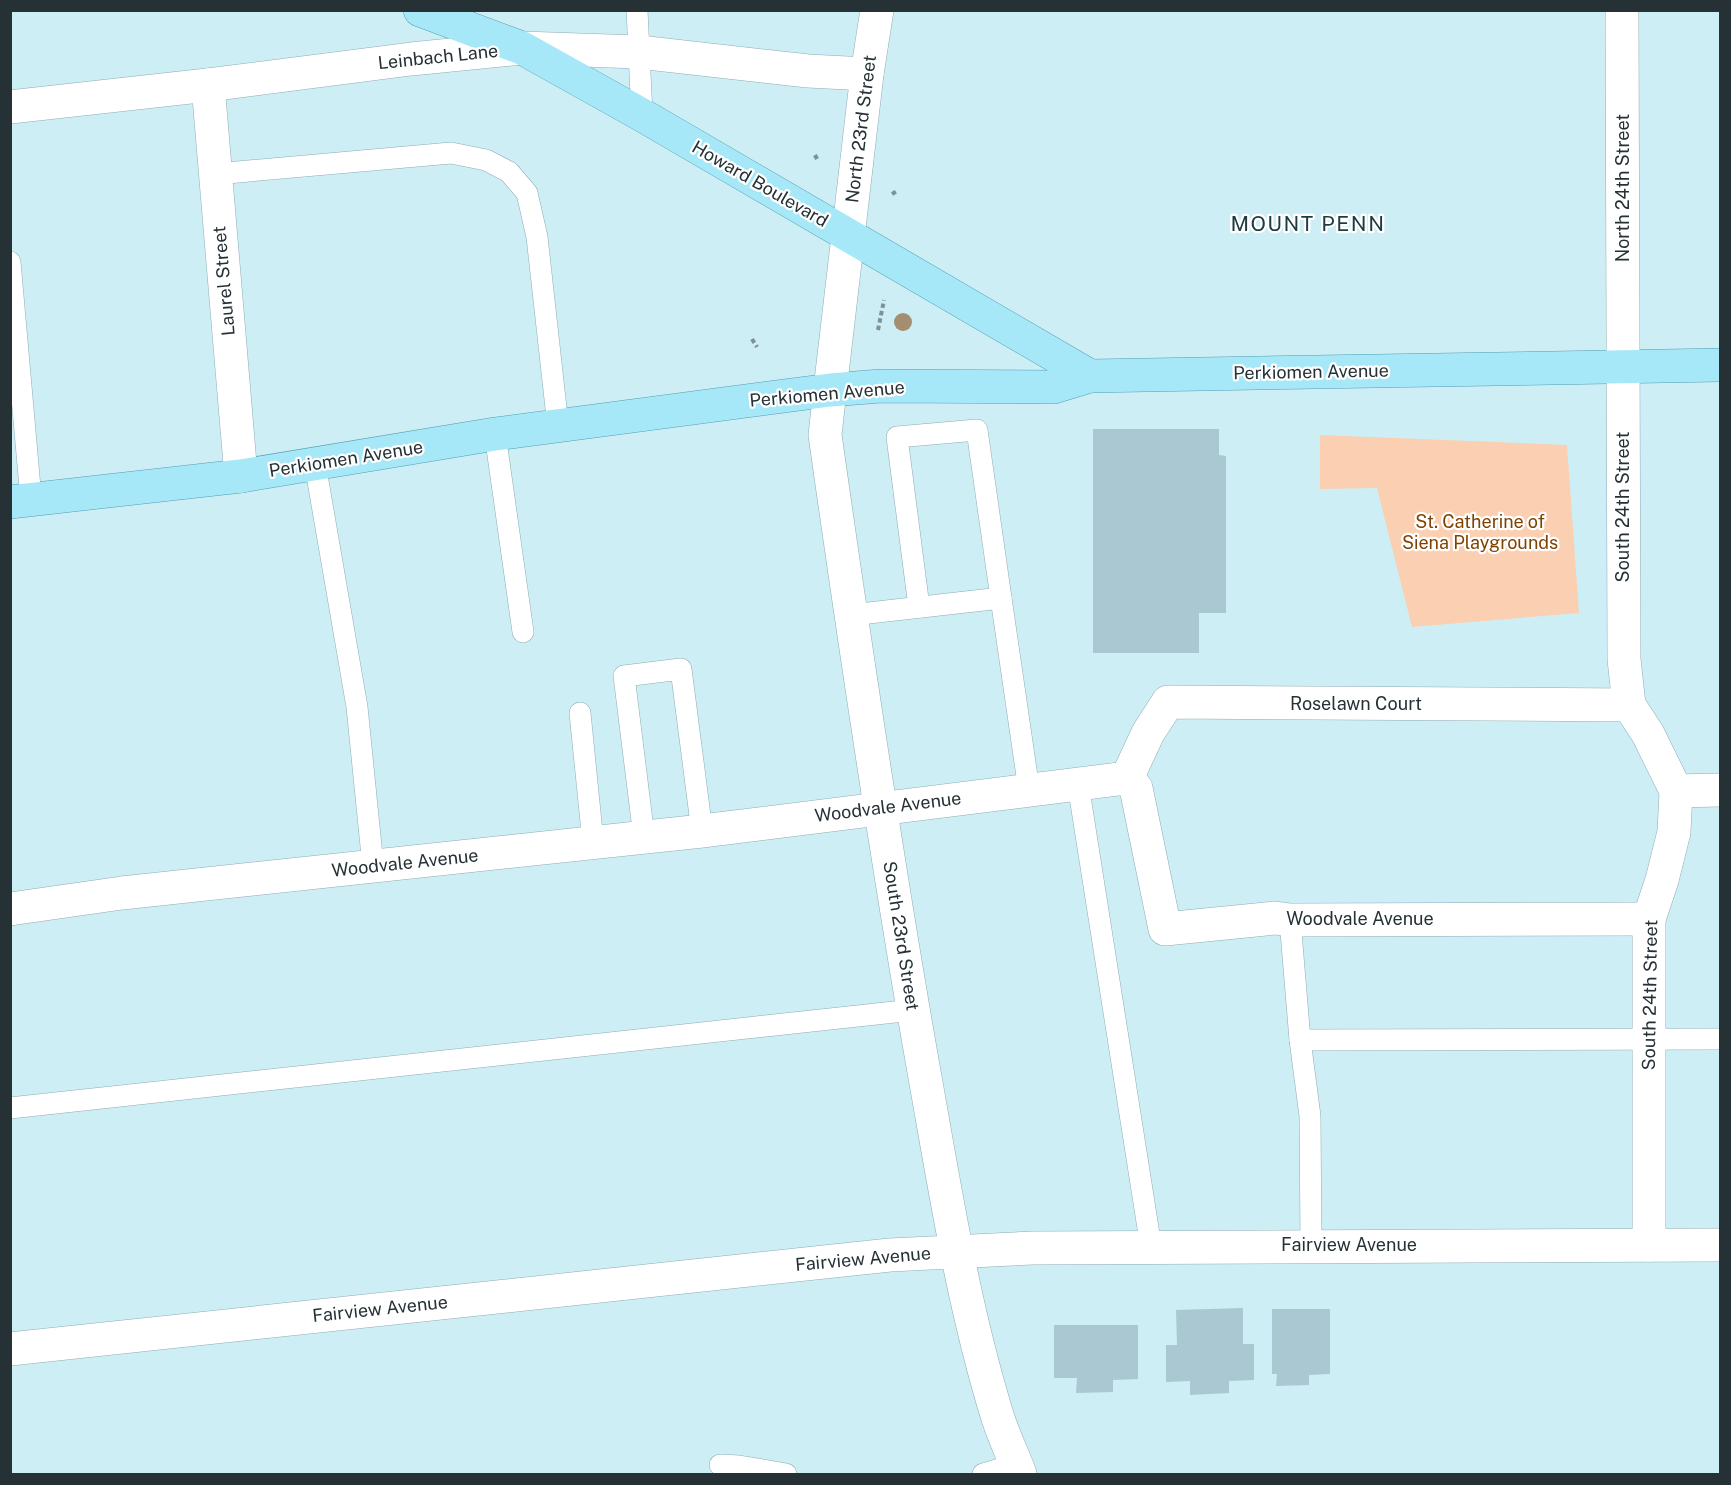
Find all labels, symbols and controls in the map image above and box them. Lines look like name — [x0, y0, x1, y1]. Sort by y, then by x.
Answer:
street label: Leinbach Lane — [377, 40, 499, 73]
street label: North 23rd Street — [841, 54, 880, 204]
street label: North 24th Street — [1612, 114, 1633, 262]
street label: Howard Boulevard — [688, 136, 832, 231]
district label: MOUNT PENN — [1230, 211, 1386, 236]
street label: Laurel Street — [208, 225, 239, 337]
street label: Perkiomen Avenue — [1233, 360, 1389, 383]
street label: Perkiomen Avenue — [749, 376, 905, 411]
street label: South 24th Street — [1612, 432, 1633, 582]
street label: Perkiomen Avenue — [267, 436, 424, 481]
park label: St. Catherine of Siena Playgrounds — [1402, 511, 1558, 553]
street label: Roselawn Court — [1290, 693, 1422, 714]
street label: Woodvale Avenue — [813, 787, 962, 826]
street label: Woodvale Avenue — [330, 844, 479, 881]
street label: South 23rd Street — [879, 860, 924, 1012]
street label: Woodvale Avenue — [1286, 908, 1434, 929]
street label: South 24th Street — [1638, 919, 1661, 1071]
street label: Fairview Avenue — [1281, 1234, 1417, 1255]
street label: Fairview Avenue — [794, 1242, 932, 1275]
street label: Fairview Avenue — [311, 1291, 449, 1326]

